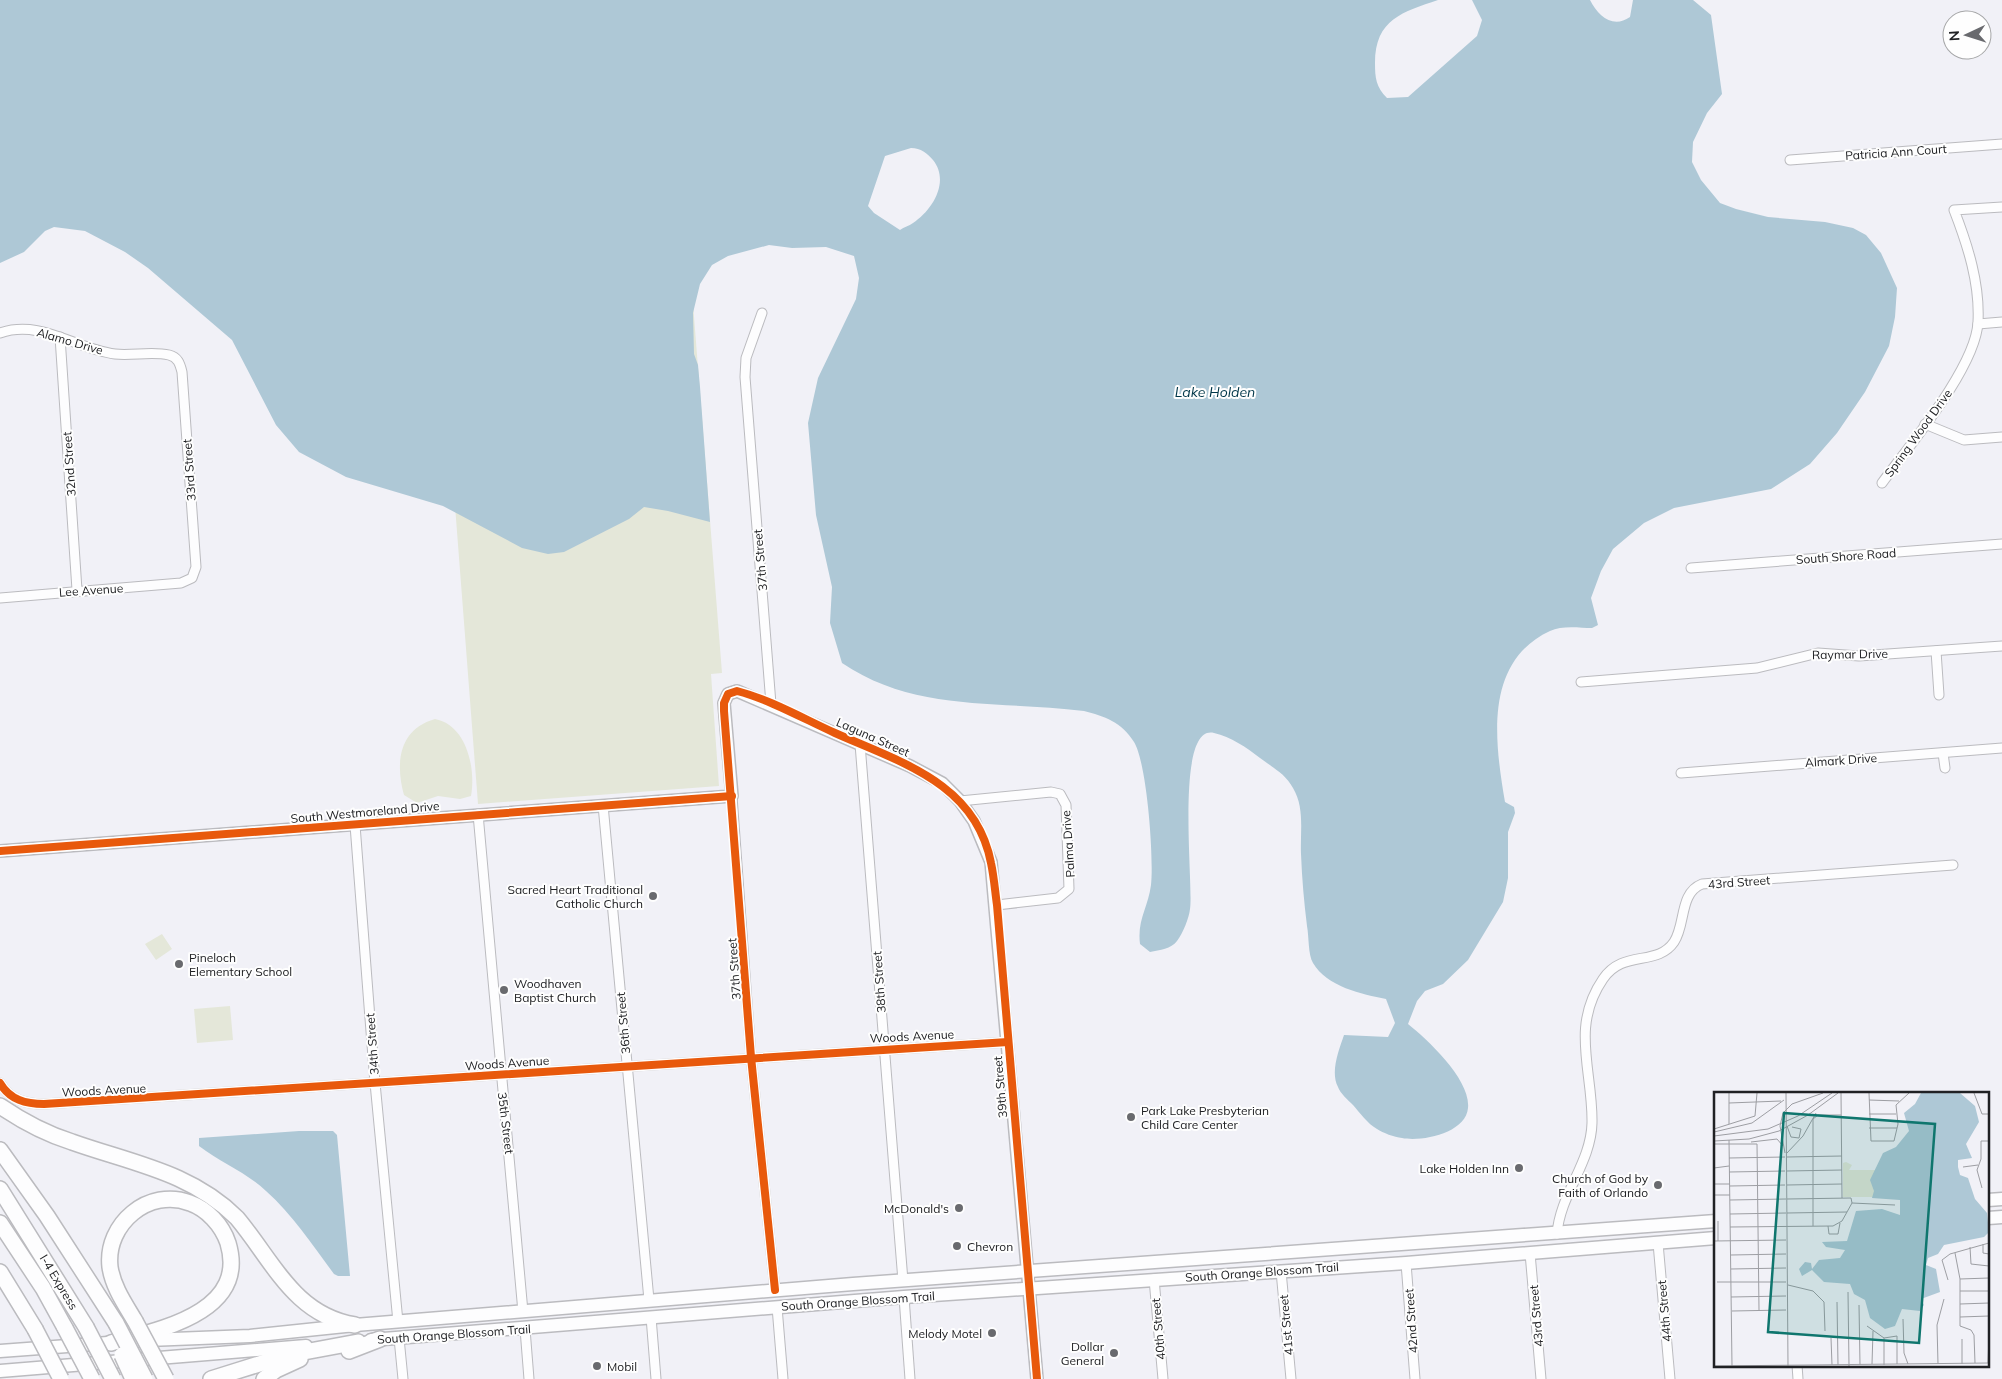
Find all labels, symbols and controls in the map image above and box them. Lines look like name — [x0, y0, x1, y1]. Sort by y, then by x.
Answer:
north arrow — [1942, 10, 1992, 60]
text: N — [1945, 30, 1963, 42]
street label: Patricia Ann Court — [1845, 141, 1947, 163]
street label: Alamo Drive — [35, 324, 105, 358]
water label: Lake Holden — [1175, 383, 1255, 401]
street label: Spring Wood Drive — [1881, 386, 1955, 480]
street label: 32nd Street — [59, 431, 79, 497]
street label: 33rd Street — [179, 438, 199, 502]
street label: 37th Street — [750, 528, 770, 592]
street label: South Shore Road — [1795, 545, 1897, 567]
street label: Lee Avenue — [58, 580, 124, 600]
street label: Raymar Drive — [1812, 646, 1888, 662]
street label: Laguna Street — [834, 714, 912, 760]
street label: Almark Drive — [1805, 750, 1877, 770]
street label: South Westmoreland Drive — [290, 798, 440, 826]
street label: Palma Drive — [1058, 810, 1078, 878]
street label: 43rd Street — [1707, 872, 1771, 892]
place label: Sacred Heart Traditional Catholic Church — [507, 882, 643, 911]
marker: Sacred Heart Traditional Catholic Church — [647, 890, 659, 902]
street label: 37th Street — [724, 938, 744, 1000]
place label: Pineloch Elementary School — [189, 950, 292, 979]
street label: 38th Street — [869, 951, 889, 1013]
marker: Pineloch Elementary School — [173, 958, 185, 970]
place label: Woodhaven Baptist Church — [514, 976, 596, 1005]
marker: Woodhaven Baptist Church — [498, 984, 510, 996]
street label: 36th Street — [613, 991, 633, 1055]
street label: 34th Street — [362, 1013, 382, 1075]
street label: Woods Avenue — [869, 1026, 955, 1046]
street label: Woods Avenue — [464, 1053, 550, 1073]
street label: 39th Street — [990, 1055, 1010, 1119]
street label: Woods Avenue — [61, 1080, 147, 1100]
street label: 35th Street — [495, 1091, 517, 1155]
inset map — [1714, 1092, 1990, 1366]
place label: Park Lake Presbyterian Child Care Center — [1141, 1103, 1269, 1132]
marker: Park Lake Presbyterian Child Care Center — [1125, 1111, 1137, 1123]
place label: Lake Holden Inn — [1420, 1161, 1509, 1176]
marker: Lake Holden Inn — [1513, 1162, 1525, 1174]
place label: Church of God by Faith of Orlando — [1552, 1171, 1649, 1200]
marker: Church of God by Faith of Orlando — [1652, 1179, 1664, 1191]
place label: McDonald's — [884, 1201, 949, 1216]
marker: McDonald's — [953, 1202, 965, 1214]
place label: Chevron — [967, 1239, 1013, 1254]
marker: Chevron — [951, 1240, 963, 1252]
street label: I-4 Express — [37, 1252, 81, 1312]
street label: South Orange Blossom Trail — [1185, 1259, 1339, 1285]
street label: 44th Street — [1654, 1279, 1674, 1343]
street label: 43rd Street — [1526, 1284, 1546, 1348]
street label: South Orange Blossom Trail — [781, 1288, 935, 1314]
street label: 42nd Street — [1401, 1288, 1421, 1354]
street label: 41st Street — [1276, 1294, 1296, 1356]
street label: 40th Street — [1148, 1297, 1168, 1361]
street label: South Orange Blossom Trail — [377, 1321, 531, 1347]
place label: Melody Motel — [908, 1326, 982, 1341]
marker: Melody Motel — [986, 1327, 998, 1339]
place label: Dollar General — [1061, 1339, 1105, 1368]
marker: Dollar General — [1108, 1347, 1120, 1359]
place label: Mobil — [607, 1359, 637, 1374]
marker: Mobil — [591, 1360, 603, 1372]

